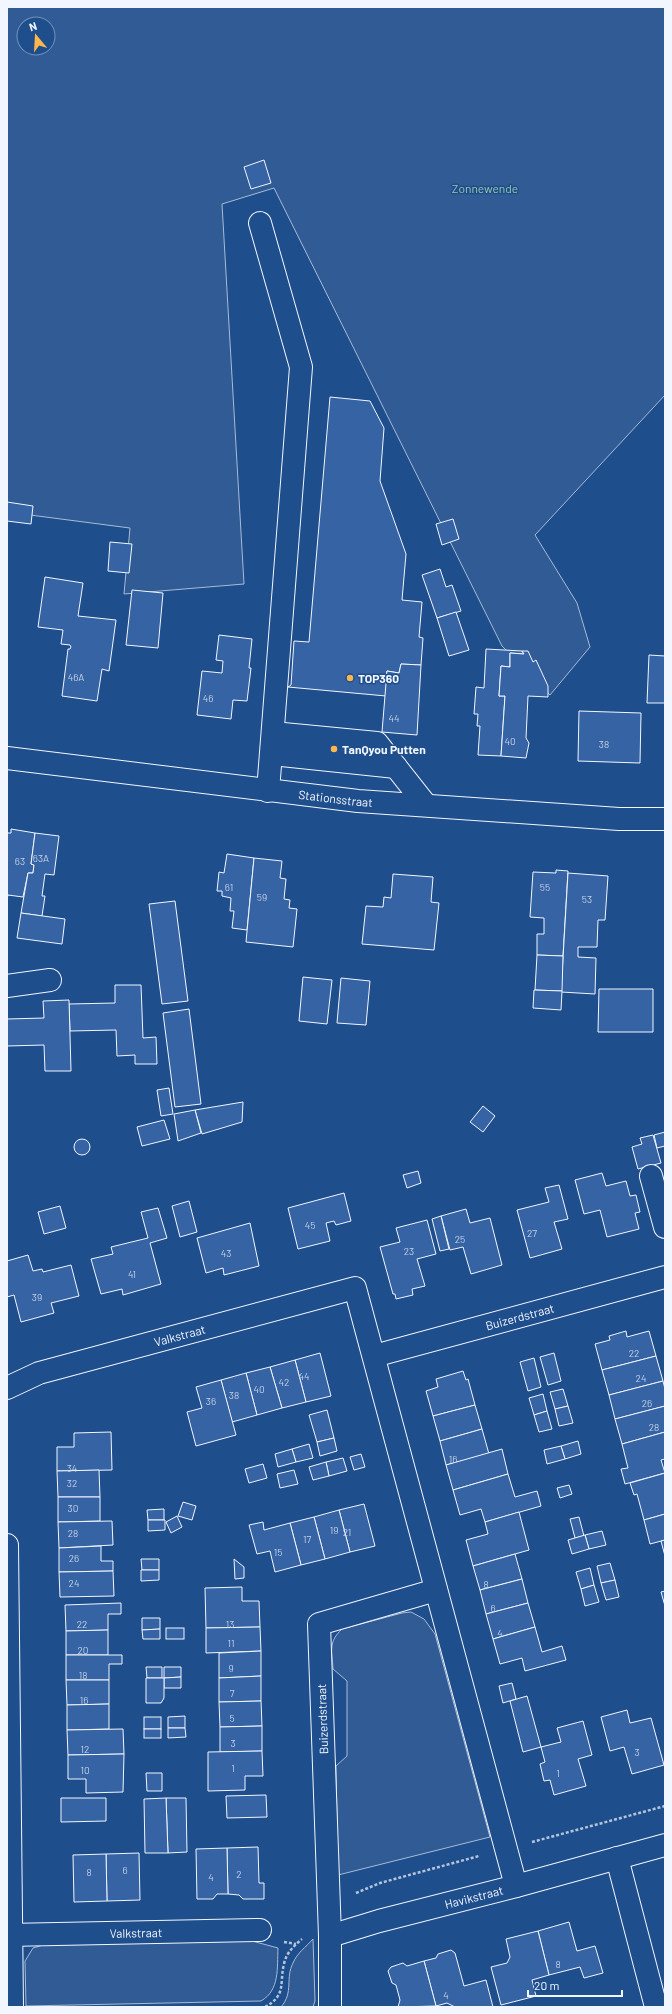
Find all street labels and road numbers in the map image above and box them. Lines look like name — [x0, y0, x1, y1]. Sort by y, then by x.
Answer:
street label: Stationsstraat — [298, 787, 373, 809]
street label: Buizerdstraat — [484, 1300, 556, 1332]
street label: Valkstraat — [152, 1322, 207, 1349]
street label: Buizerdstraat — [314, 1684, 330, 1754]
street label: Havikstraat — [443, 1883, 504, 1911]
street label: Valkstraat — [110, 1925, 162, 1940]

